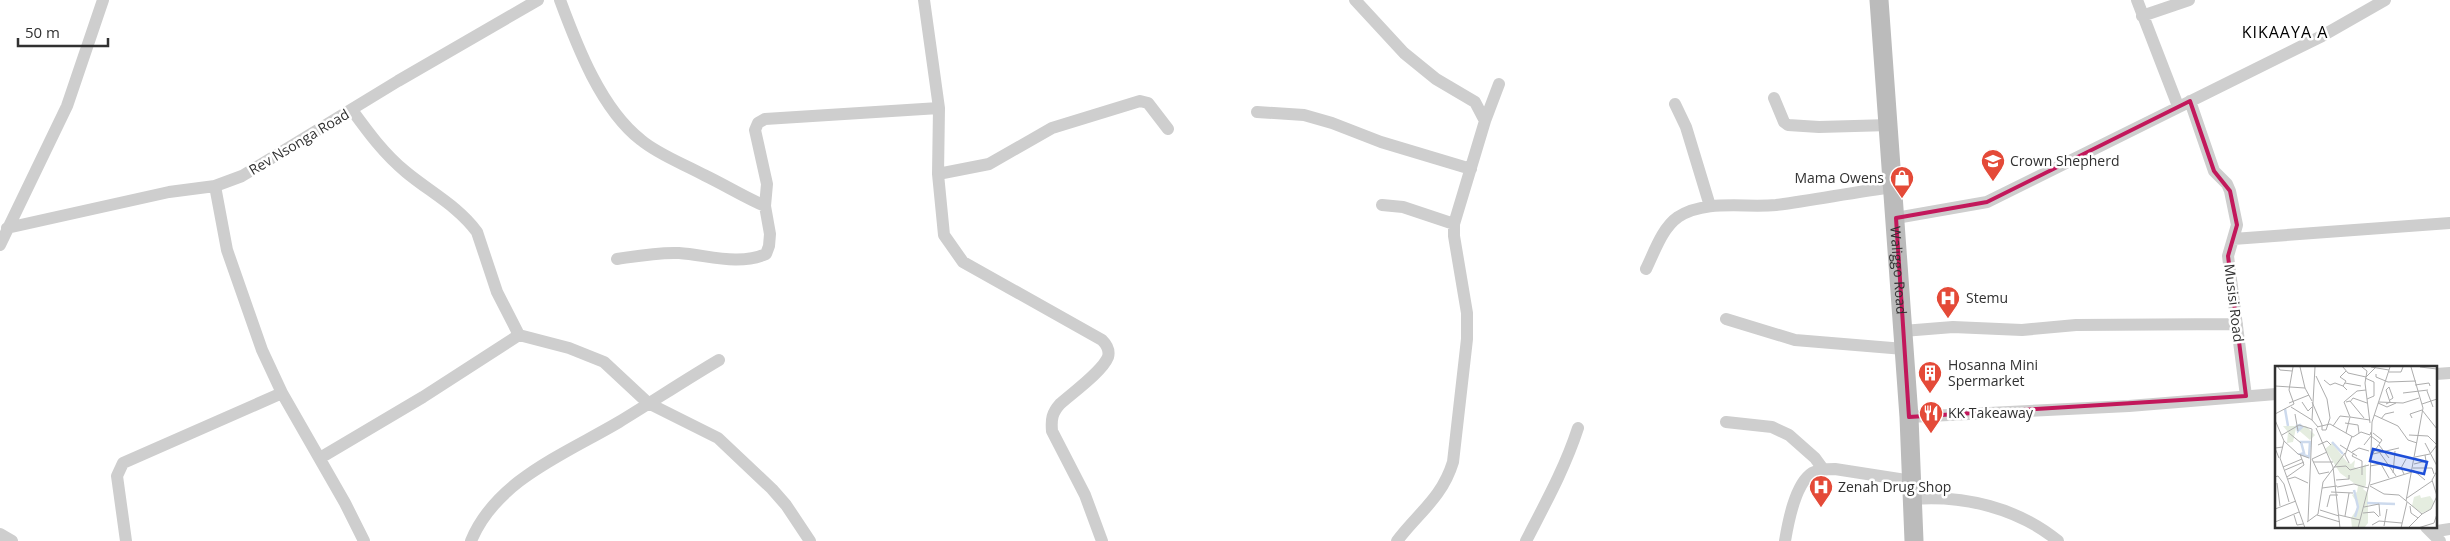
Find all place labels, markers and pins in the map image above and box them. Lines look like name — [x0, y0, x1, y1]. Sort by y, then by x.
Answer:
school or university icon: Crown Shepherd — [1980, 148, 2006, 182]
place label: Crown Shepherd — [2010, 151, 2119, 170]
shop icon: Mama Owens — [1889, 165, 1915, 199]
place label: Mama Owens — [1794, 168, 1884, 187]
hospital icon: Stemu — [1935, 285, 1961, 319]
place label: Stemu — [1966, 288, 2008, 307]
place label: Hosanna Mini Spermarket — [1948, 355, 2038, 390]
building icon: Hosanna Mini Spermarket — [1917, 360, 1943, 394]
restaurant icon: KK Takeaway — [1918, 400, 1944, 434]
place label: KK Takeaway — [1948, 403, 2034, 422]
hospital icon: Zenah Drug Shop — [1808, 474, 1834, 508]
place label: Zenah Drug Shop — [1838, 477, 1951, 496]

